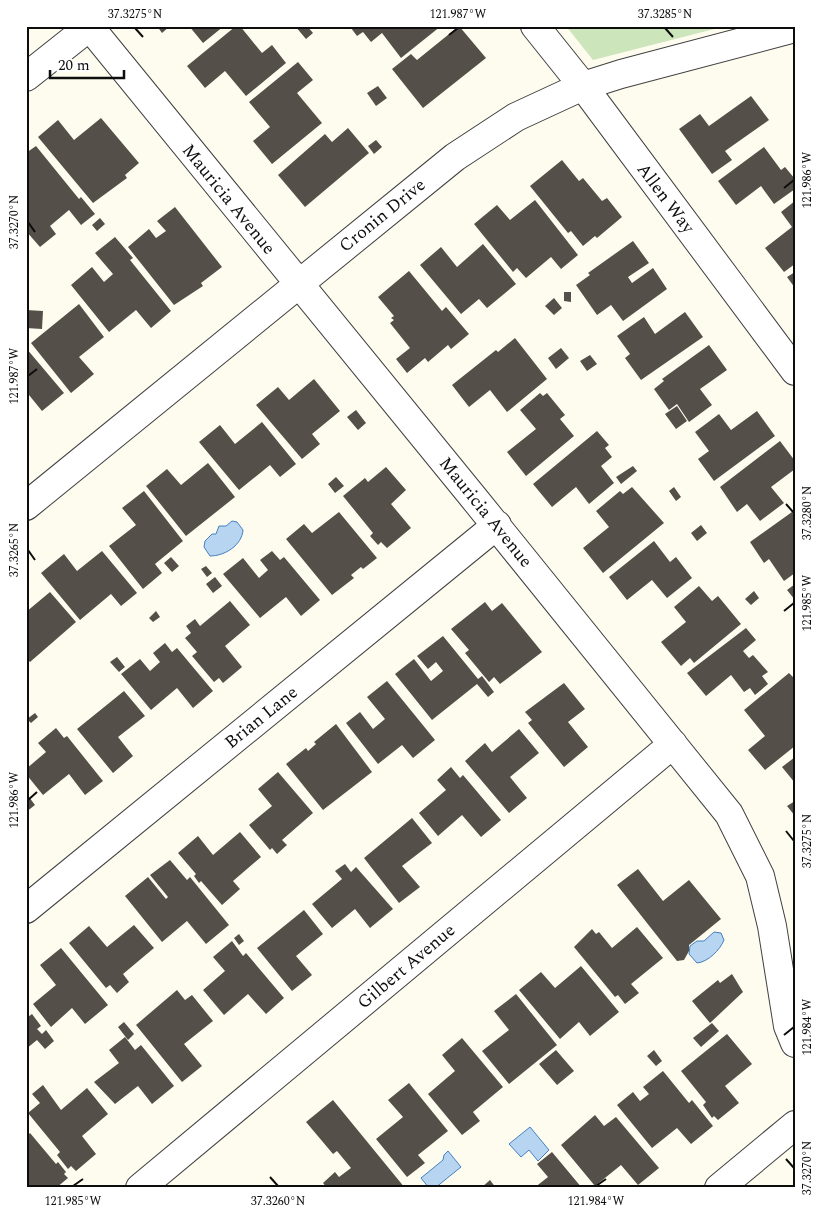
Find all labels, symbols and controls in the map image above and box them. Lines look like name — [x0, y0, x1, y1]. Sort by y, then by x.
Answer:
text: 37.3275°N — [108, 5, 162, 24]
text: 121.987°W — [430, 5, 487, 24]
text: 37.3285°N — [638, 5, 692, 24]
scale bar — [50, 48, 124, 80]
text: 20 m — [58, 54, 90, 77]
street label: Mauricia Avenue — [175, 138, 282, 261]
text: 121.986°W — [798, 151, 817, 208]
street label: Allen Way — [630, 157, 702, 240]
street label: Cronin Drive — [333, 172, 432, 259]
text: 37.3270°N — [5, 195, 24, 249]
text: 121.987°W — [5, 347, 24, 404]
street label: Mauricia Avenue — [432, 451, 539, 574]
text: 37.3280°N — [798, 486, 817, 540]
text: 37.3265°N — [5, 523, 24, 577]
text: 121.985°W — [798, 574, 817, 631]
street label: Brian Lane — [219, 679, 304, 756]
text: 121.986°W — [5, 771, 24, 828]
text: 37.3275°N — [798, 814, 817, 868]
street label: Gilbert Avenue — [351, 917, 461, 1016]
text: 121.984°W — [798, 998, 817, 1055]
text: 37.3270°N — [798, 1141, 817, 1195]
text: 121.985°W — [45, 1192, 102, 1211]
text: 37.3260°N — [251, 1192, 305, 1211]
text: 121.984°W — [568, 1192, 625, 1211]

